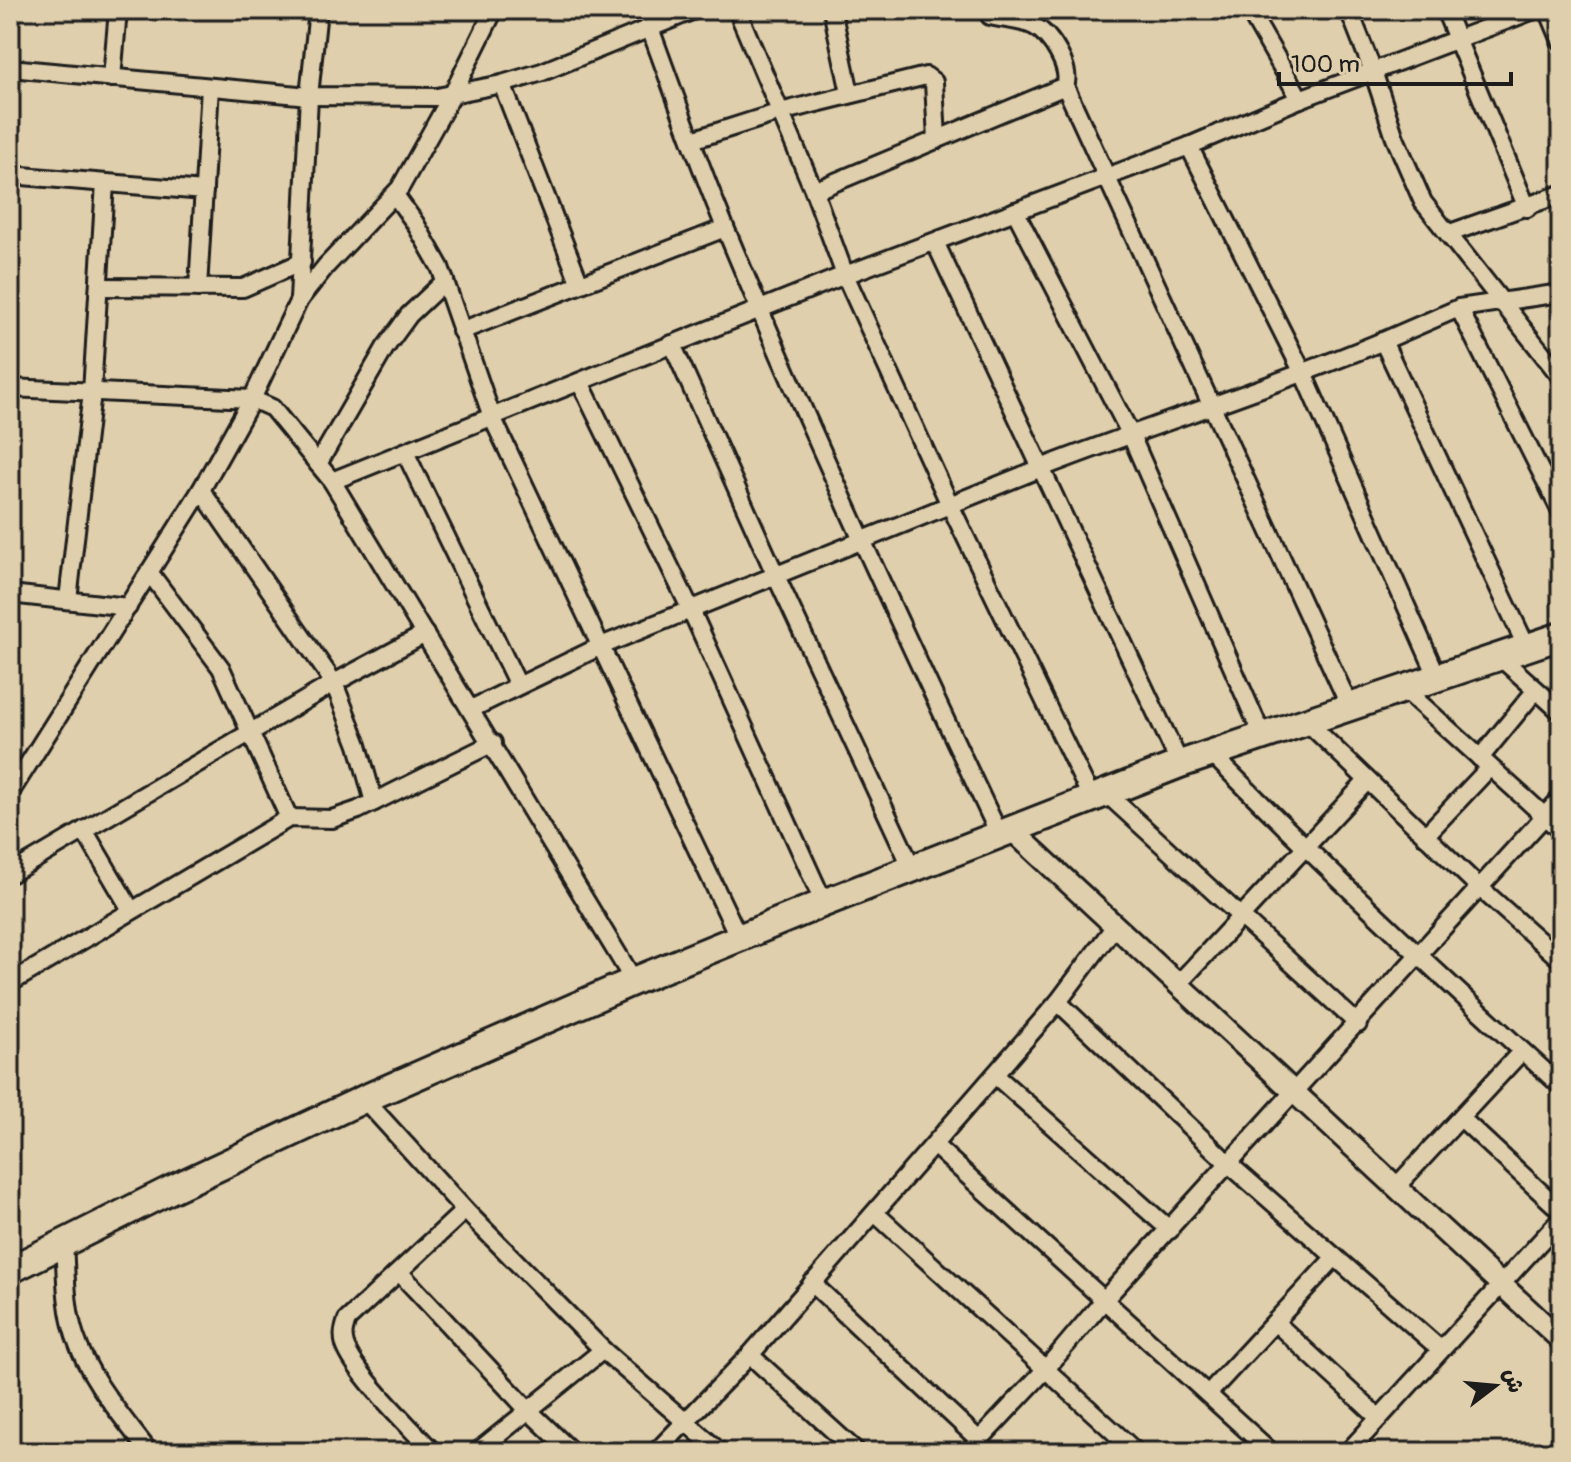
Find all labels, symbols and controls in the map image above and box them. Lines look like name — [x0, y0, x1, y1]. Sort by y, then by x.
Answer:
scale bar — [1279, 36, 1511, 86]
text: 100 m — [1291, 50, 1360, 79]
north arrow — [1455, 1346, 1535, 1426]
text: ش — [1496, 1365, 1530, 1396]

